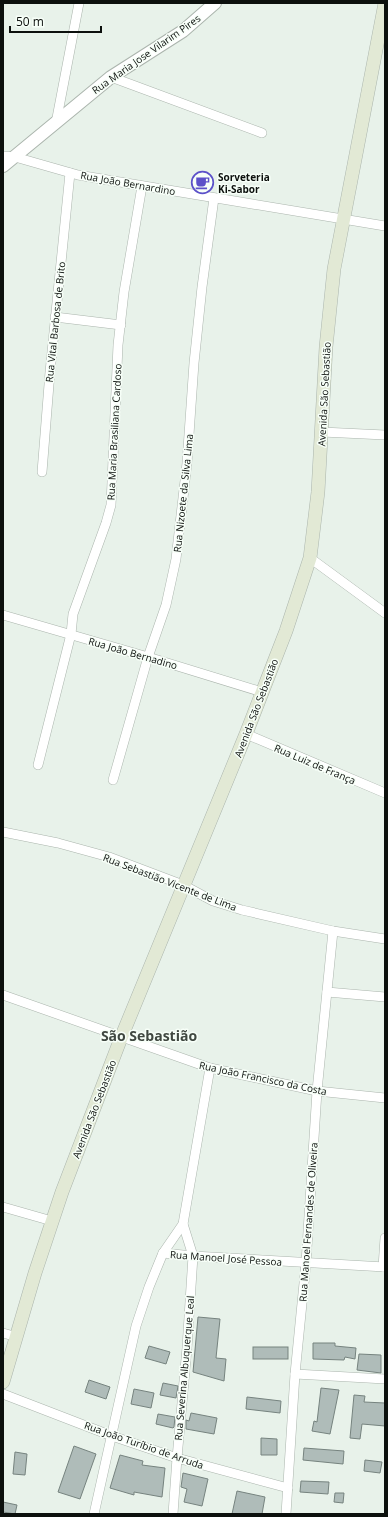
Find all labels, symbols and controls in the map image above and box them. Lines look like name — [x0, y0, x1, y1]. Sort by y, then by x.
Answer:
scale bar — [10, 8, 101, 34]
street label: Rua Maria Jose Vilarim Pires — [89, 11, 203, 97]
text: 50 m — [16, 13, 44, 30]
street label: Rua João Bernardino — [79, 168, 177, 198]
cafe icon: Sorveteria Ki-Sabor — [189, 170, 215, 196]
place label: Sorveteria Ki-Sabor — [218, 170, 270, 196]
street label: Rua Vital Barbosa de Brito — [42, 261, 68, 383]
street label: Avenida São Sebastião — [314, 341, 334, 447]
street label: Rua Maria Brasiliana Cardoso — [103, 363, 125, 501]
street label: Rua Nizoete da Silva Lima — [170, 433, 196, 553]
street label: Rua João Bernadino — [87, 634, 179, 672]
street label: Avenida São Sebastião — [231, 657, 281, 759]
street label: Rua Luiz de França — [272, 741, 358, 787]
street label: Rua Sebastião Vicente de Lima — [101, 850, 239, 914]
district label: São Sebastião — [101, 1026, 197, 1045]
street label: Avenida São Sebastião — [69, 1058, 119, 1160]
street label: Rua João Francisco da Costa — [198, 1058, 328, 1098]
street label: Rua Manoel Fernandes de Oliveira — [295, 1142, 321, 1302]
street label: Rua Manoel José Pessoa — [169, 1247, 283, 1269]
street label: Rua Severina Albuquerque Leal — [171, 1295, 197, 1441]
street label: Rua João Turíbio de Arruda — [82, 1418, 206, 1472]

